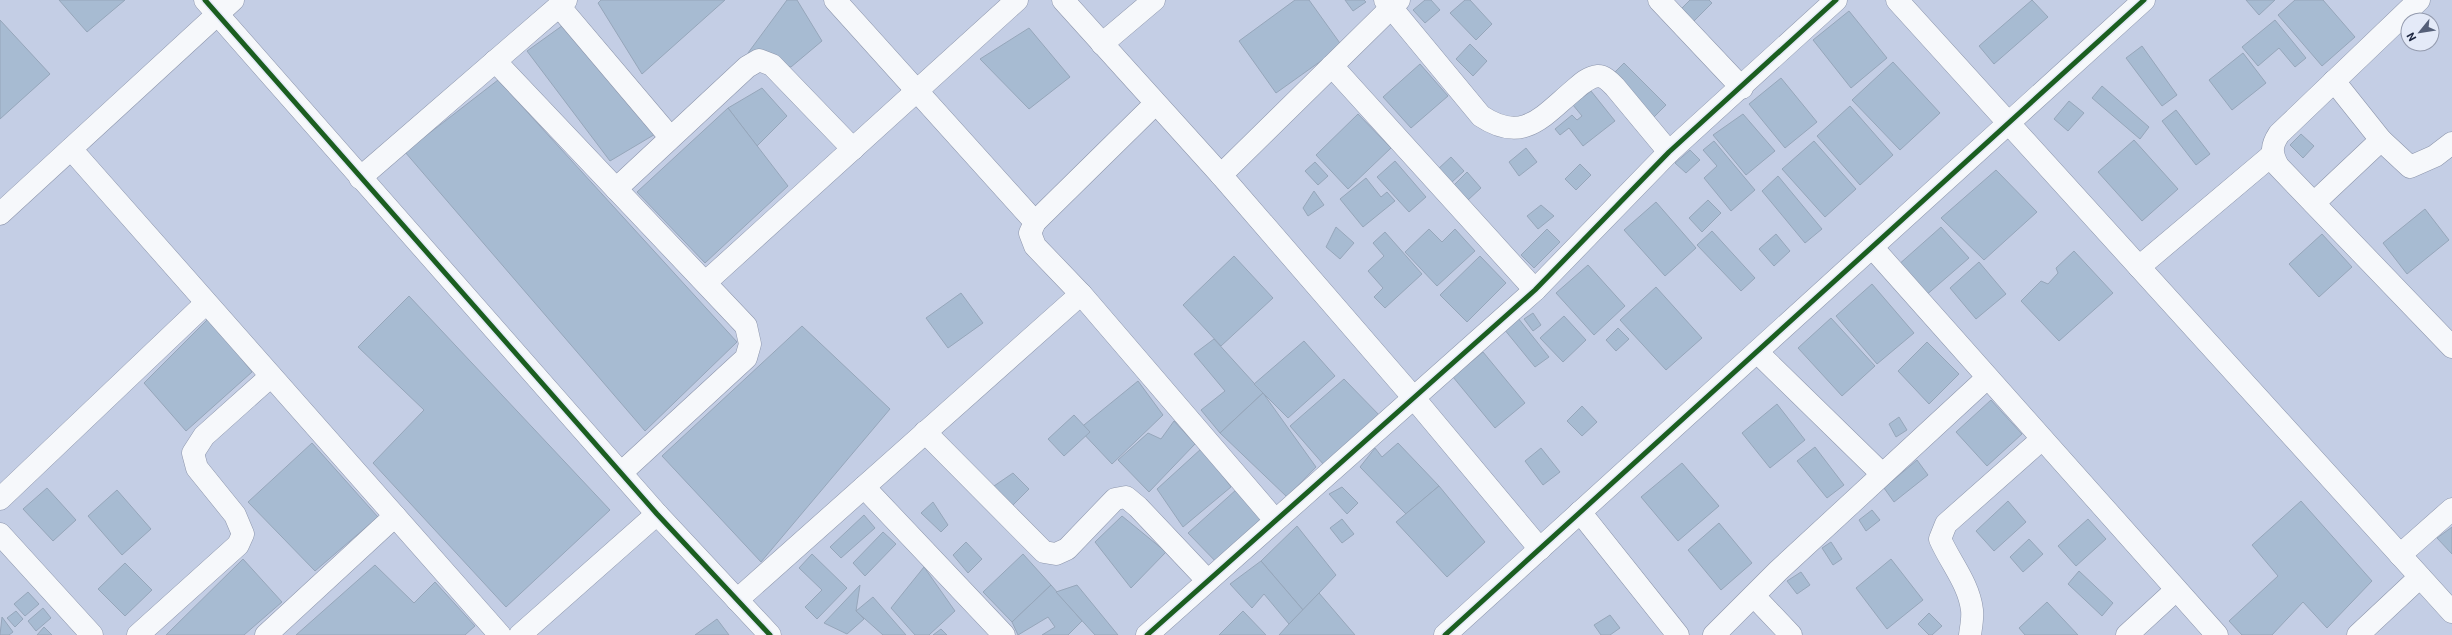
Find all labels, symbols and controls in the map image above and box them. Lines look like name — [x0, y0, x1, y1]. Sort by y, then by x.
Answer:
north arrow — [2400, 12, 2440, 52]
text: N — [2404, 30, 2419, 43]

